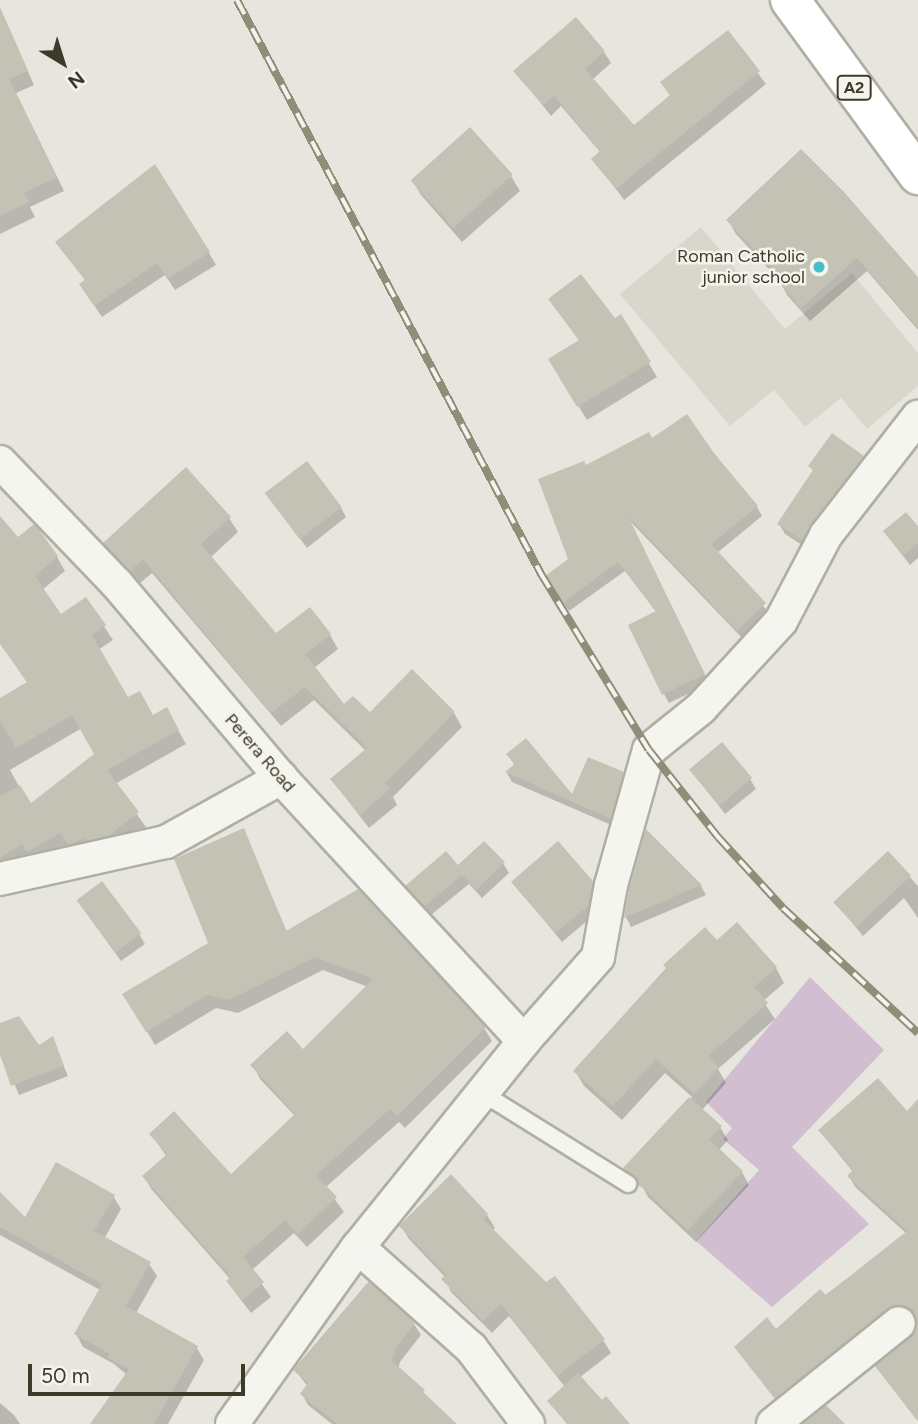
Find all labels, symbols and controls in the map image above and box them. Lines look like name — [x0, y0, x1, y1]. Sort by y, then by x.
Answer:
north arrow — [28, 28, 98, 98]
text: N — [63, 66, 89, 94]
road number: A2 — [836, 76, 872, 100]
place label: Roman Catholic junior school — [677, 246, 805, 288]
marker: Roman Catholic junior school — [811, 259, 827, 275]
street label: Perera Road — [220, 709, 300, 797]
scale bar — [32, 1350, 248, 1394]
text: 50 m — [41, 1363, 90, 1388]

